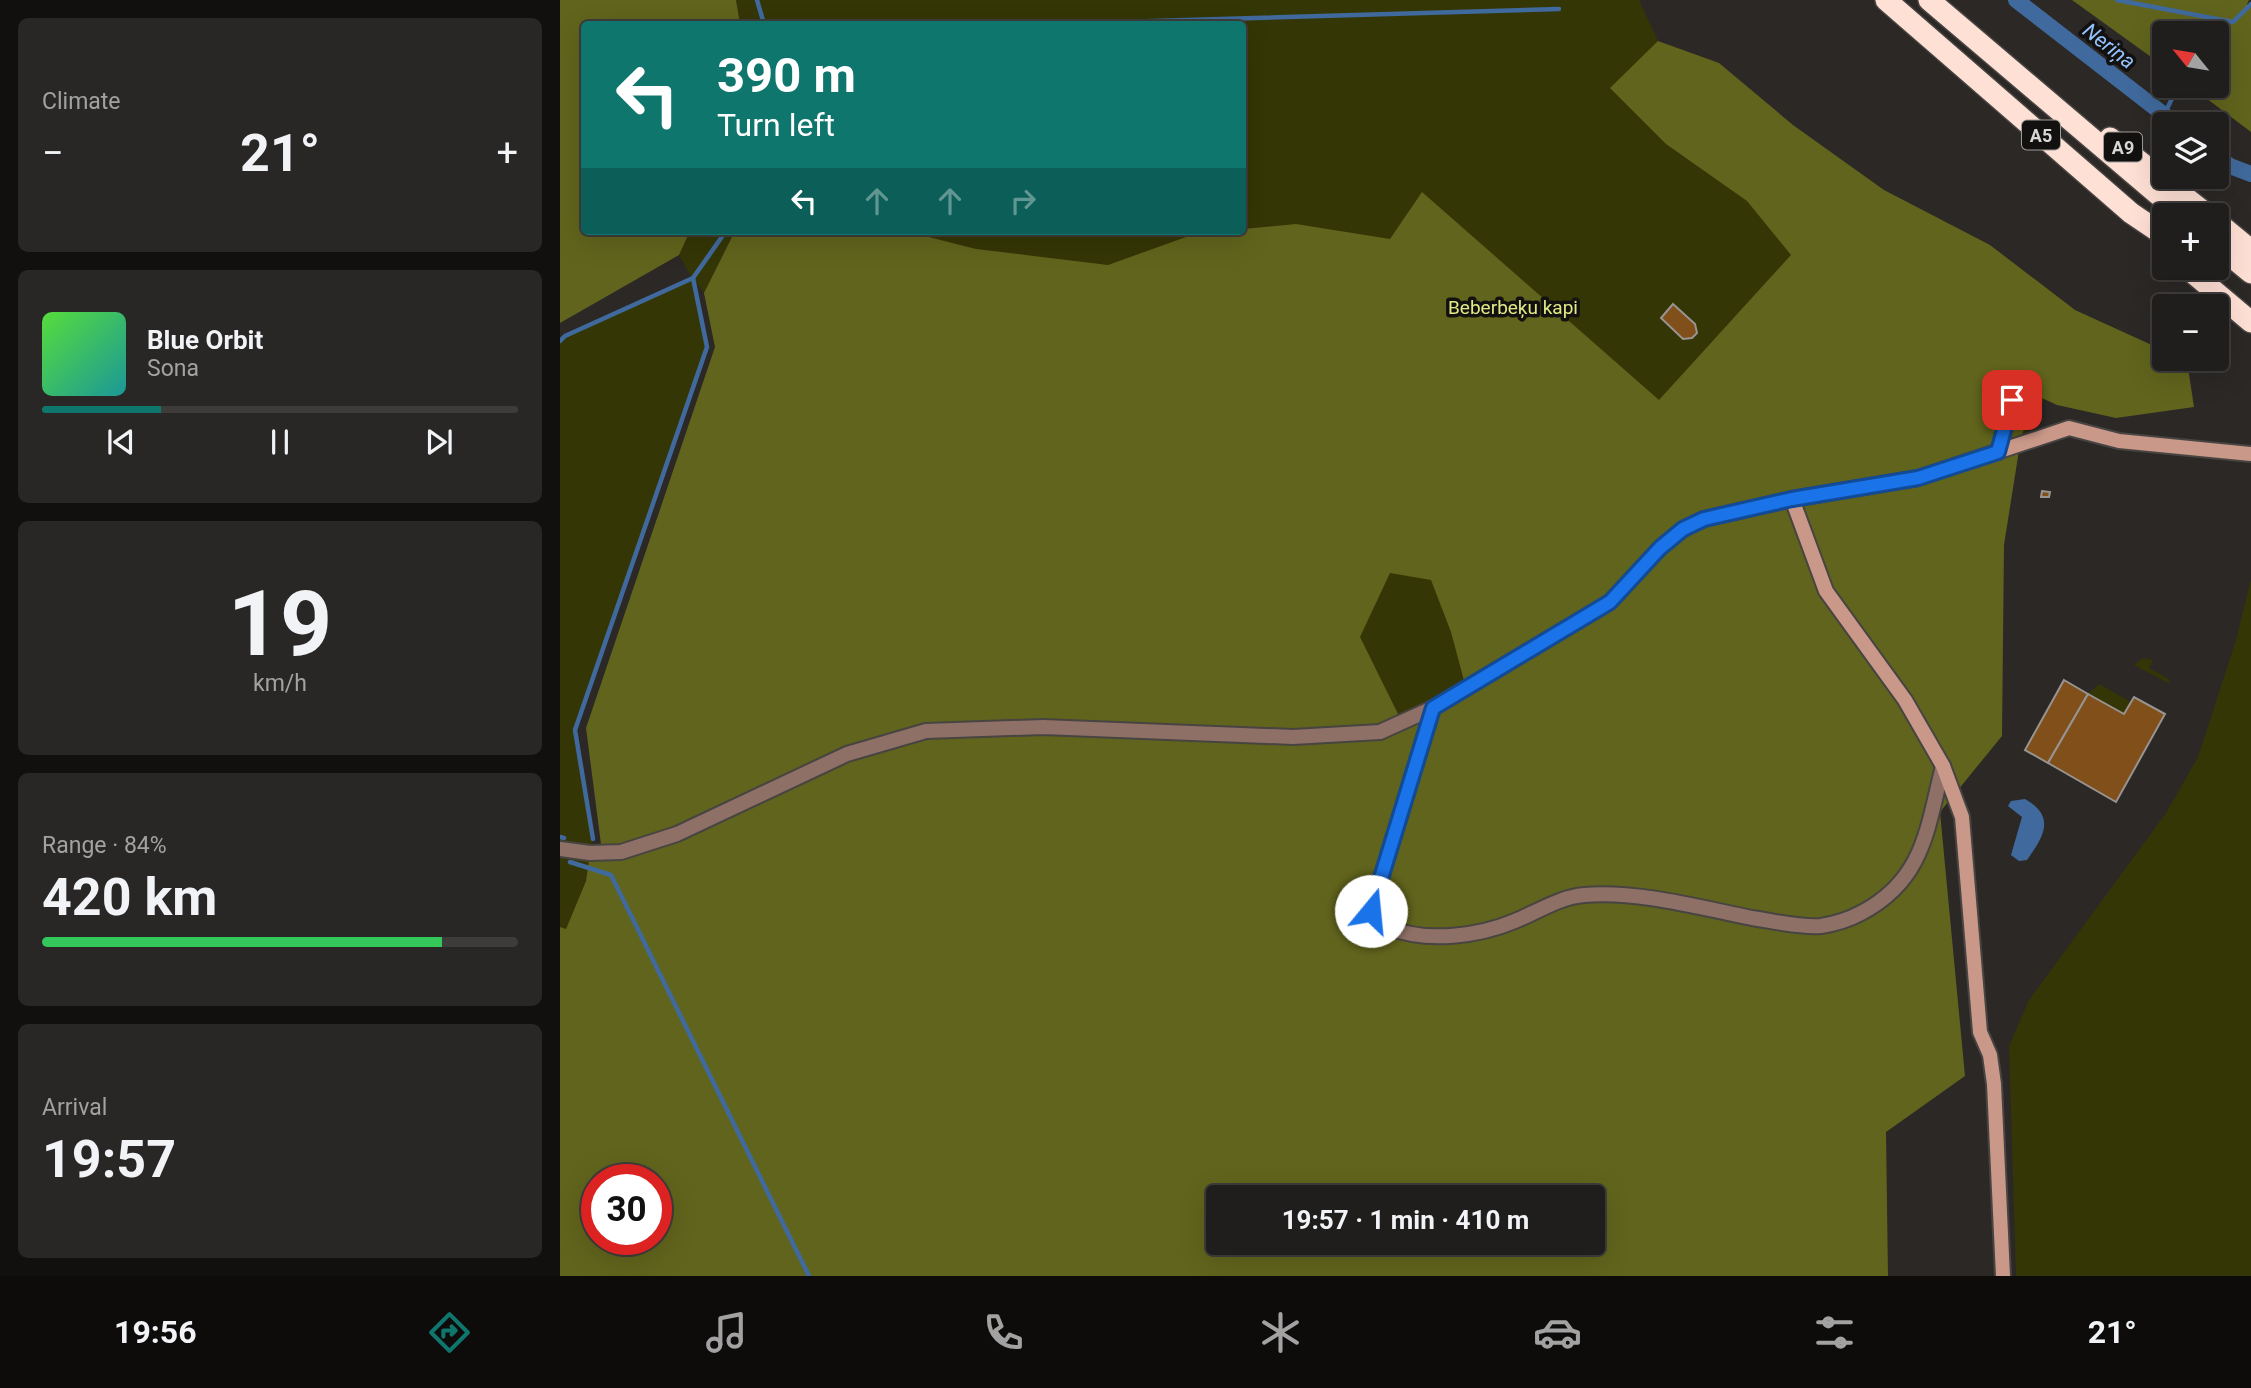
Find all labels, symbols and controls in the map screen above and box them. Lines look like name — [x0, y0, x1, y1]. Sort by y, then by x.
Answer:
water label: Neriņa — [2078, 18, 2140, 74]
north arrow — [2152, 21, 2230, 98]
map controls — [2152, 21, 2229, 371]
text: 390 m — [717, 47, 856, 104]
icon: left — [602, 49, 693, 140]
text: Climate — [42, 88, 121, 115]
text: Turn left — [717, 106, 835, 144]
button: layers — [2152, 112, 2229, 189]
road number: A5 — [2022, 120, 2060, 150]
text: 21° — [240, 123, 320, 184]
text: − — [42, 131, 64, 175]
text: + — [496, 131, 518, 175]
road number: A9 — [2104, 132, 2142, 162]
icon: left — [785, 182, 823, 220]
icon: ahead — [858, 182, 896, 220]
icon: ahead — [931, 182, 969, 220]
icon: right — [1004, 182, 1042, 220]
button: + — [2152, 203, 2229, 280]
button: − — [2152, 294, 2229, 371]
park label: Beberbeķu kapi — [1448, 296, 1578, 319]
text: Blue Orbit — [147, 325, 263, 355]
text: Sona — [147, 355, 199, 382]
pin — [1982, 370, 2042, 430]
icon: arrive — [1993, 381, 2031, 419]
icon: previous — [102, 423, 140, 461]
icon: pause — [261, 423, 299, 461]
icon: next — [420, 423, 458, 461]
text: 19 — [228, 571, 332, 677]
text: km/h — [253, 670, 307, 697]
text: Range · 84% — [42, 832, 167, 859]
text: 420 km — [42, 867, 217, 928]
position arrow — [1334, 874, 1408, 948]
text: Arrival — [42, 1094, 107, 1121]
text: 19:57 — [42, 1129, 176, 1190]
speed limit sign: 30 — [581, 1164, 672, 1255]
text: 19:57 · 1 min · 410 m — [1282, 1205, 1529, 1235]
icon: directions — [425, 1308, 474, 1357]
icon: music — [702, 1308, 751, 1357]
icon: phone — [979, 1308, 1028, 1357]
icon: climate — [1256, 1308, 1305, 1357]
icon: car — [1533, 1308, 1582, 1357]
icon: filters — [1810, 1308, 1859, 1357]
text: 19:56 — [114, 1313, 197, 1351]
text: 21° — [2088, 1313, 2137, 1351]

